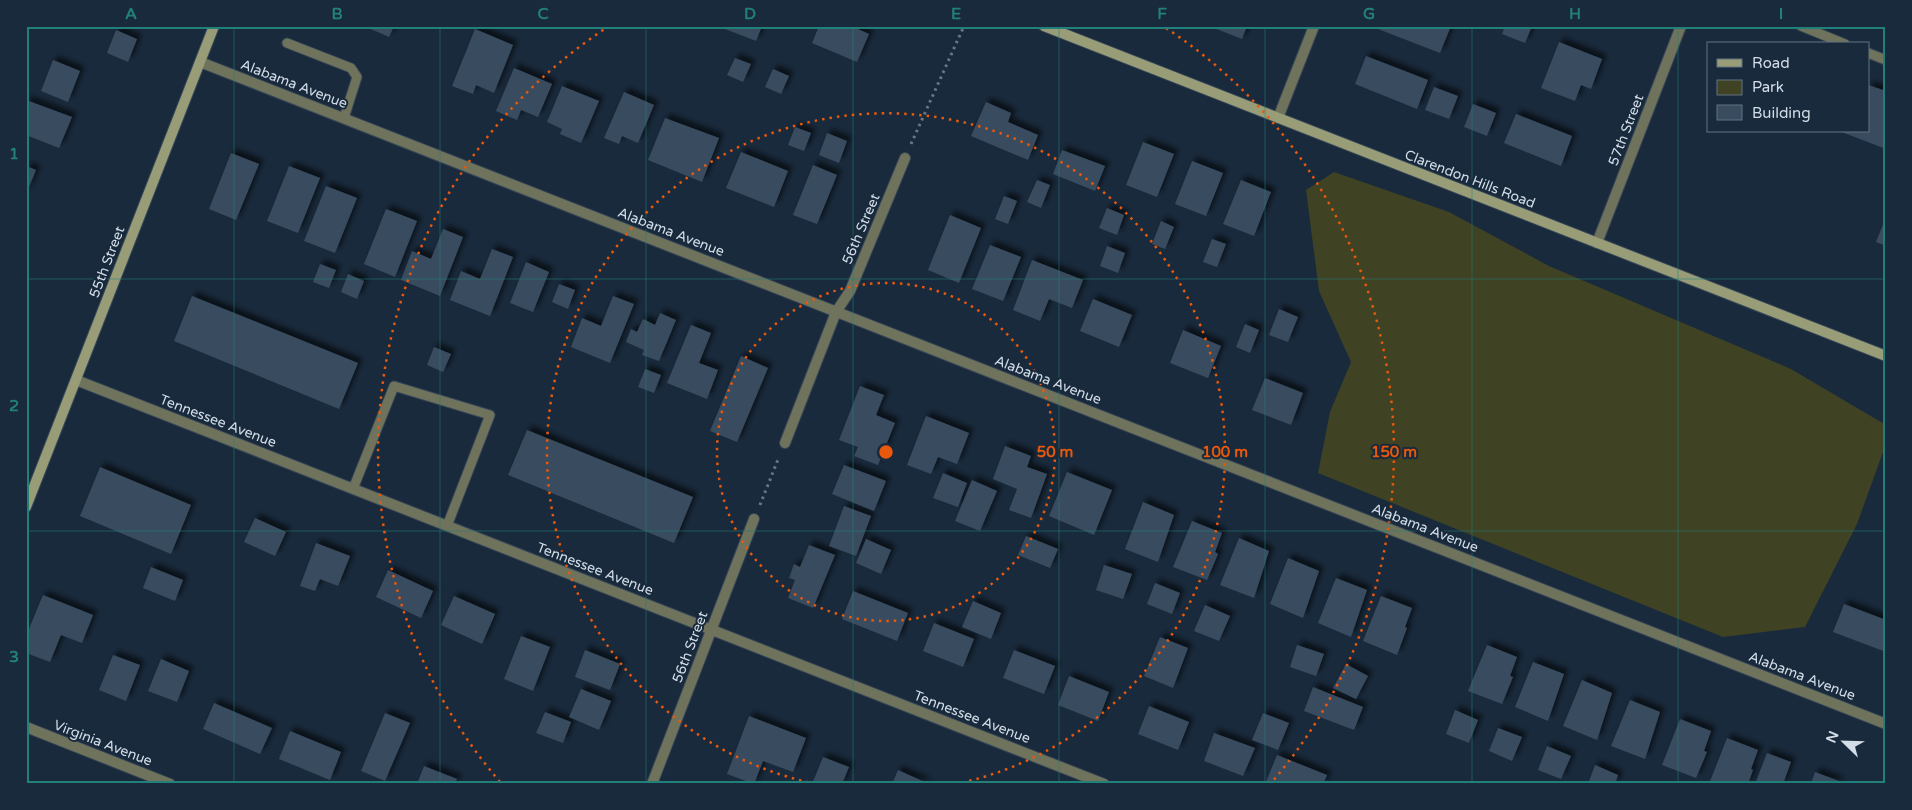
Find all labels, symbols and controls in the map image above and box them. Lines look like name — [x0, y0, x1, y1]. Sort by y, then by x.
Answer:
text: A — [125, 4, 137, 24]
text: B — [331, 4, 343, 24]
text: C — [537, 4, 549, 24]
text: D — [744, 4, 756, 24]
text: E — [951, 4, 961, 24]
text: F — [1157, 4, 1167, 24]
text: G — [1363, 4, 1375, 24]
text: H — [1569, 4, 1581, 24]
text: I — [1779, 4, 1783, 24]
legend — [1707, 42, 1870, 132]
text: Road — [1752, 54, 1790, 72]
street label: Alabama Avenue — [238, 56, 350, 112]
text: Park — [1752, 78, 1784, 96]
street label: 57th Street — [1605, 91, 1648, 168]
text: Building — [1752, 104, 1811, 122]
text: 1 — [9, 144, 19, 164]
street label: Clarendon Hills Road — [1402, 146, 1538, 212]
street label: 56th Street — [838, 191, 884, 267]
street label: Alabama Avenue — [615, 204, 727, 260]
street label: 55th Street — [86, 223, 129, 300]
street label: Alabama Avenue — [992, 352, 1104, 408]
street label: Tennessee Avenue — [157, 391, 279, 451]
text: 2 — [9, 396, 19, 416]
centre of rings — [877, 443, 895, 461]
text: 50 m — [1037, 443, 1073, 461]
text: 100 m — [1202, 443, 1248, 461]
text: 150 m — [1371, 443, 1417, 461]
street label: Alabama Avenue — [1369, 500, 1481, 556]
street label: Tennessee Avenue — [534, 539, 656, 599]
street label: 56th Street — [669, 608, 712, 685]
text: 3 — [9, 647, 19, 667]
street label: Alabama Avenue — [1746, 648, 1858, 704]
street label: Tennessee Avenue — [911, 687, 1033, 747]
street label: Virginia Avenue — [51, 716, 155, 770]
north arrow — [1820, 718, 1870, 768]
text: N — [1822, 729, 1843, 746]

